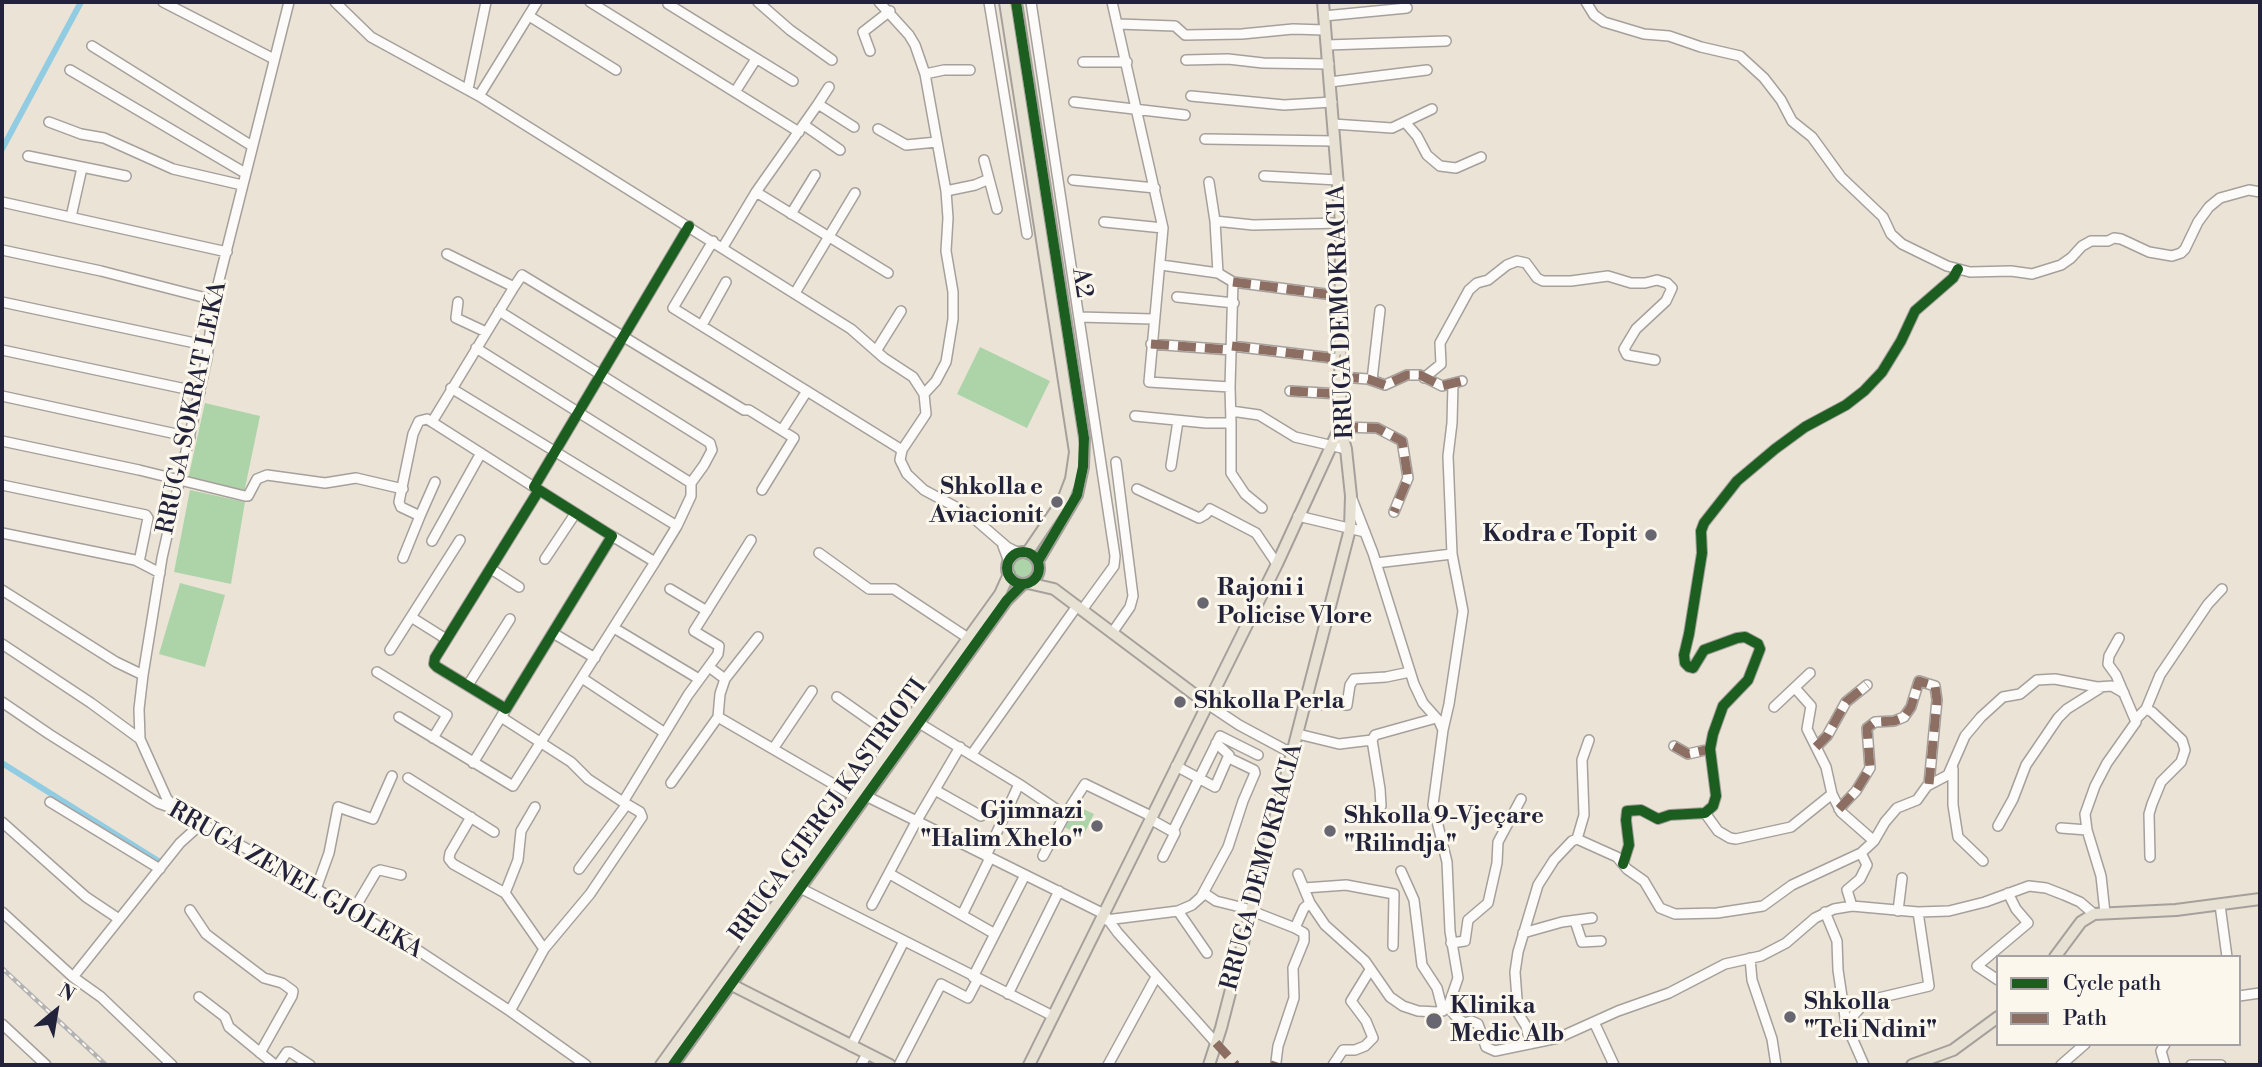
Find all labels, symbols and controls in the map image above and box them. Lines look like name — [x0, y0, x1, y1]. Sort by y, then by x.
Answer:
street label: RRUGA DEMOKRACIA — [1323, 184, 1361, 440]
street label: A2 — [1064, 266, 1098, 300]
street label: RRUGA SOKRAT LEKA — [152, 279, 234, 537]
place label: Shkolla e Aviacionit — [929, 474, 1043, 530]
marker: Shkolla e Aviacionit — [1049, 494, 1065, 510]
place label: Kodra e Topit — [1482, 521, 1637, 549]
marker: Kodra e Topit — [1643, 527, 1659, 543]
place label: Rajoni i Policise Vlore — [1217, 575, 1372, 631]
marker: Rajoni i Policise Vlore — [1195, 595, 1211, 611]
street label: RRUGA GJERGJ KASTRIOTI — [724, 674, 934, 948]
place label: Shkolla Perla — [1194, 688, 1345, 716]
marker: Shkolla Perla — [1172, 694, 1188, 710]
street label: RRUGA DEMOKRACIA — [1216, 740, 1310, 994]
street label: RRUGA ZENEL GJOLEKA — [163, 796, 427, 966]
place label: Gjimnazi "Halim Xhelo" — [920, 798, 1083, 854]
place label: Shkolla 9-Vjeçare "Rilindja" — [1344, 803, 1544, 859]
marker: Gjimnazi "Halim Xhelo" — [1089, 818, 1105, 834]
marker: Shkolla 9-Vjeçare "Rilindja" — [1322, 823, 1338, 839]
legend — [1996, 955, 2241, 1046]
text: Cycle path — [2063, 971, 2161, 997]
north arrow — [21, 976, 91, 1046]
text: N — [54, 979, 79, 1007]
place label: Shkolla "Teli Ndini" — [1804, 989, 1937, 1045]
place label: Klinika Medic Alb — [1450, 993, 1564, 1049]
text: Path — [2063, 1006, 2107, 1032]
marker: Shkolla "Teli Ndini" — [1782, 1009, 1798, 1025]
marker: Klinika Medic Alb — [1424, 1011, 1444, 1031]

